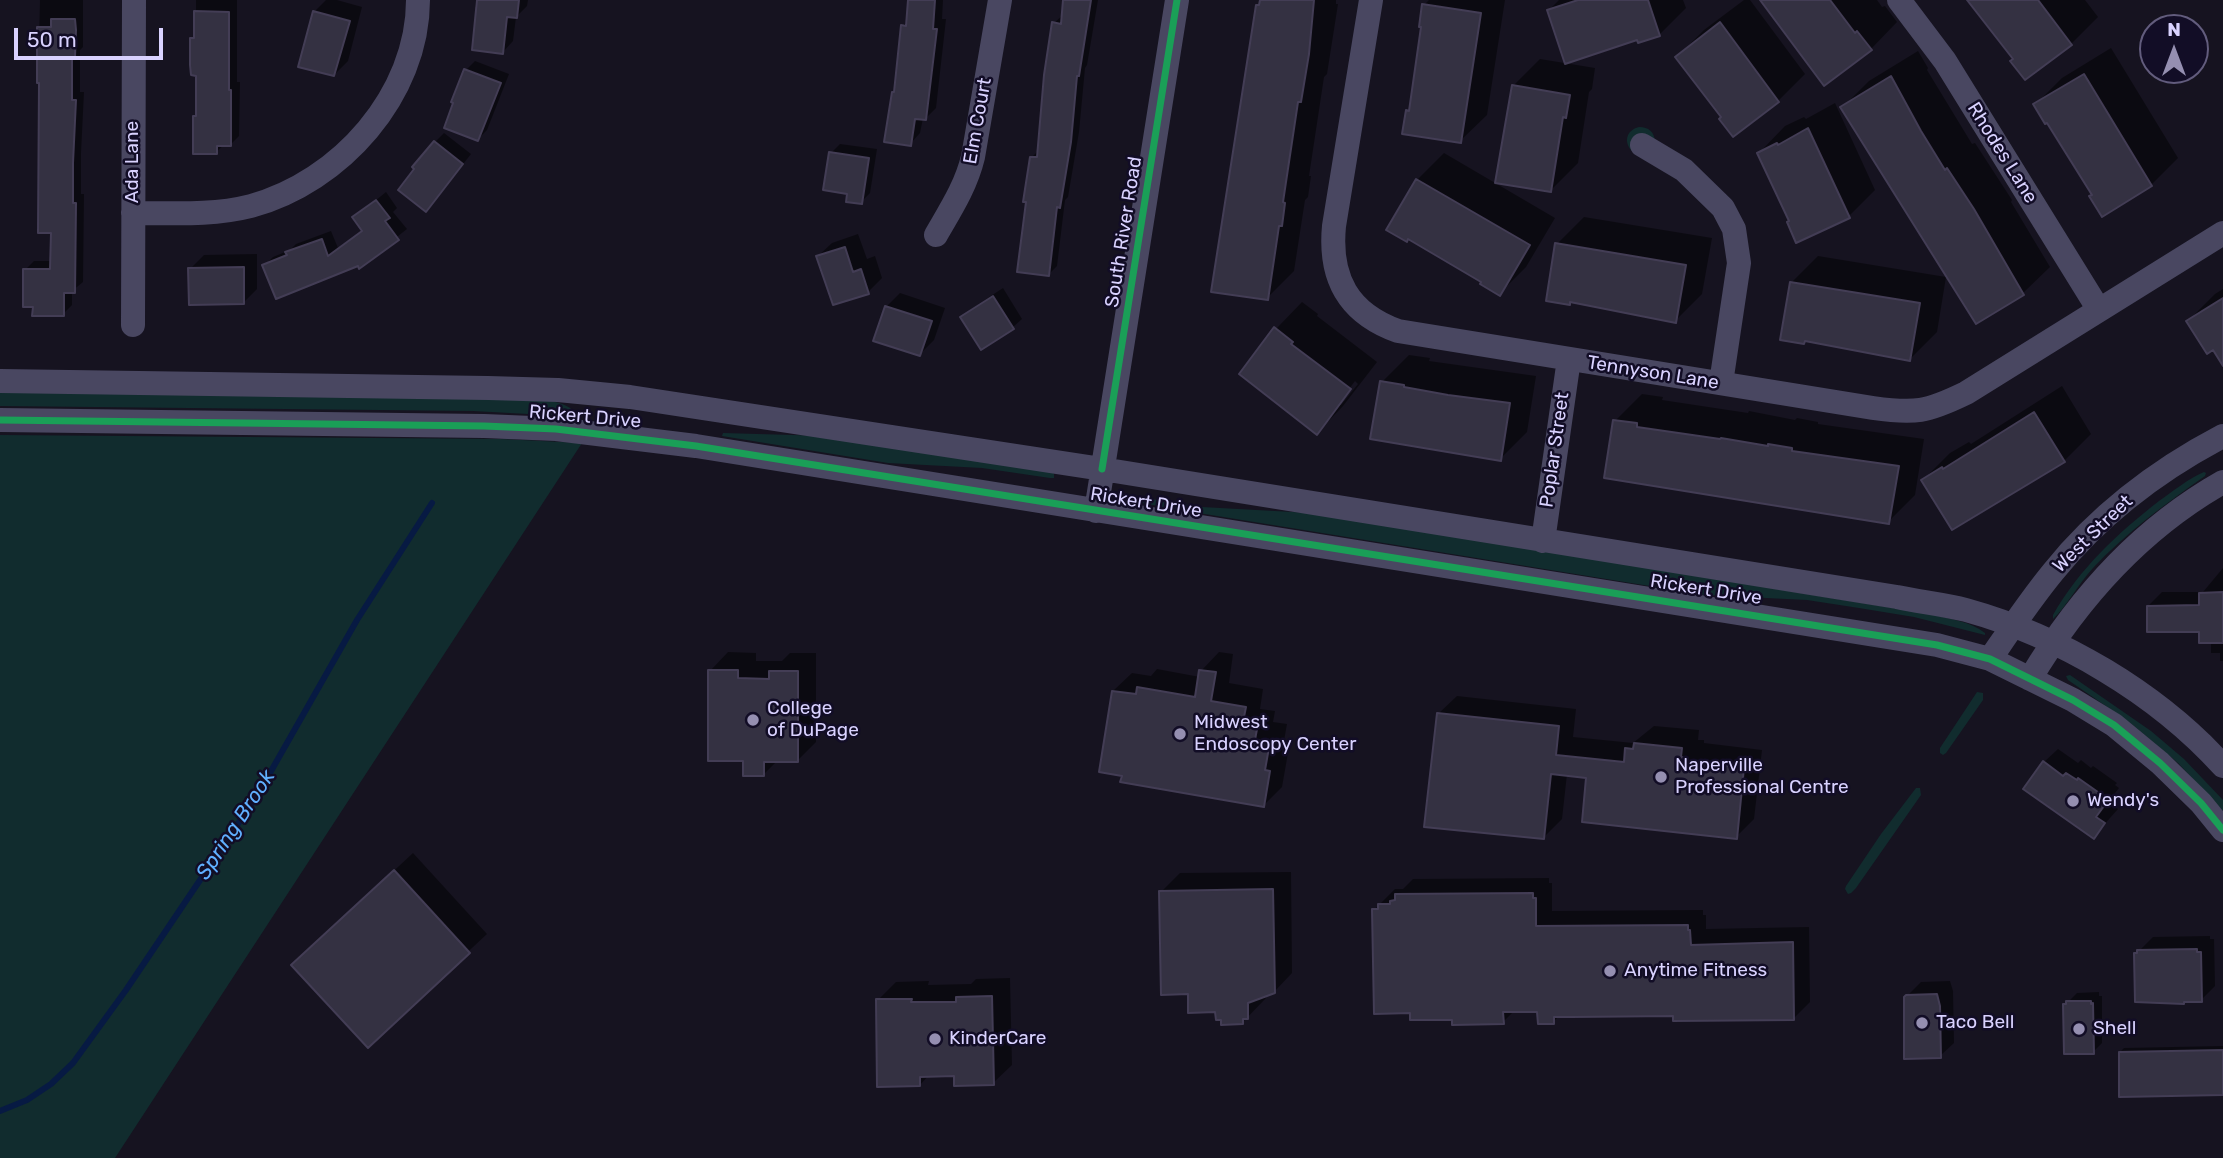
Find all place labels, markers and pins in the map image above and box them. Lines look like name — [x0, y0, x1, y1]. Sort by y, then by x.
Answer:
place label: College of DuPage — [767, 698, 859, 742]
marker: College of DuPage — [745, 712, 761, 728]
place label: Midwest Endoscopy Center — [1194, 712, 1356, 756]
marker: Midwest Endoscopy Center — [1172, 726, 1188, 742]
place label: Naperville Professional Centre — [1675, 755, 1849, 799]
marker: Naperville Professional Centre — [1653, 769, 1669, 785]
place label: Wendy's — [2087, 790, 2159, 812]
marker: Wendy's — [2065, 793, 2081, 809]
place label: Anytime Fitness — [1624, 960, 1767, 982]
marker: Anytime Fitness — [1602, 963, 1618, 979]
place label: Taco Bell — [1936, 1012, 2014, 1034]
marker: Taco Bell — [1914, 1015, 1930, 1031]
place label: Shell — [2093, 1018, 2136, 1040]
marker: Shell — [2071, 1021, 2087, 1037]
place label: KinderCare — [949, 1028, 1047, 1050]
marker: KinderCare — [927, 1031, 943, 1047]

